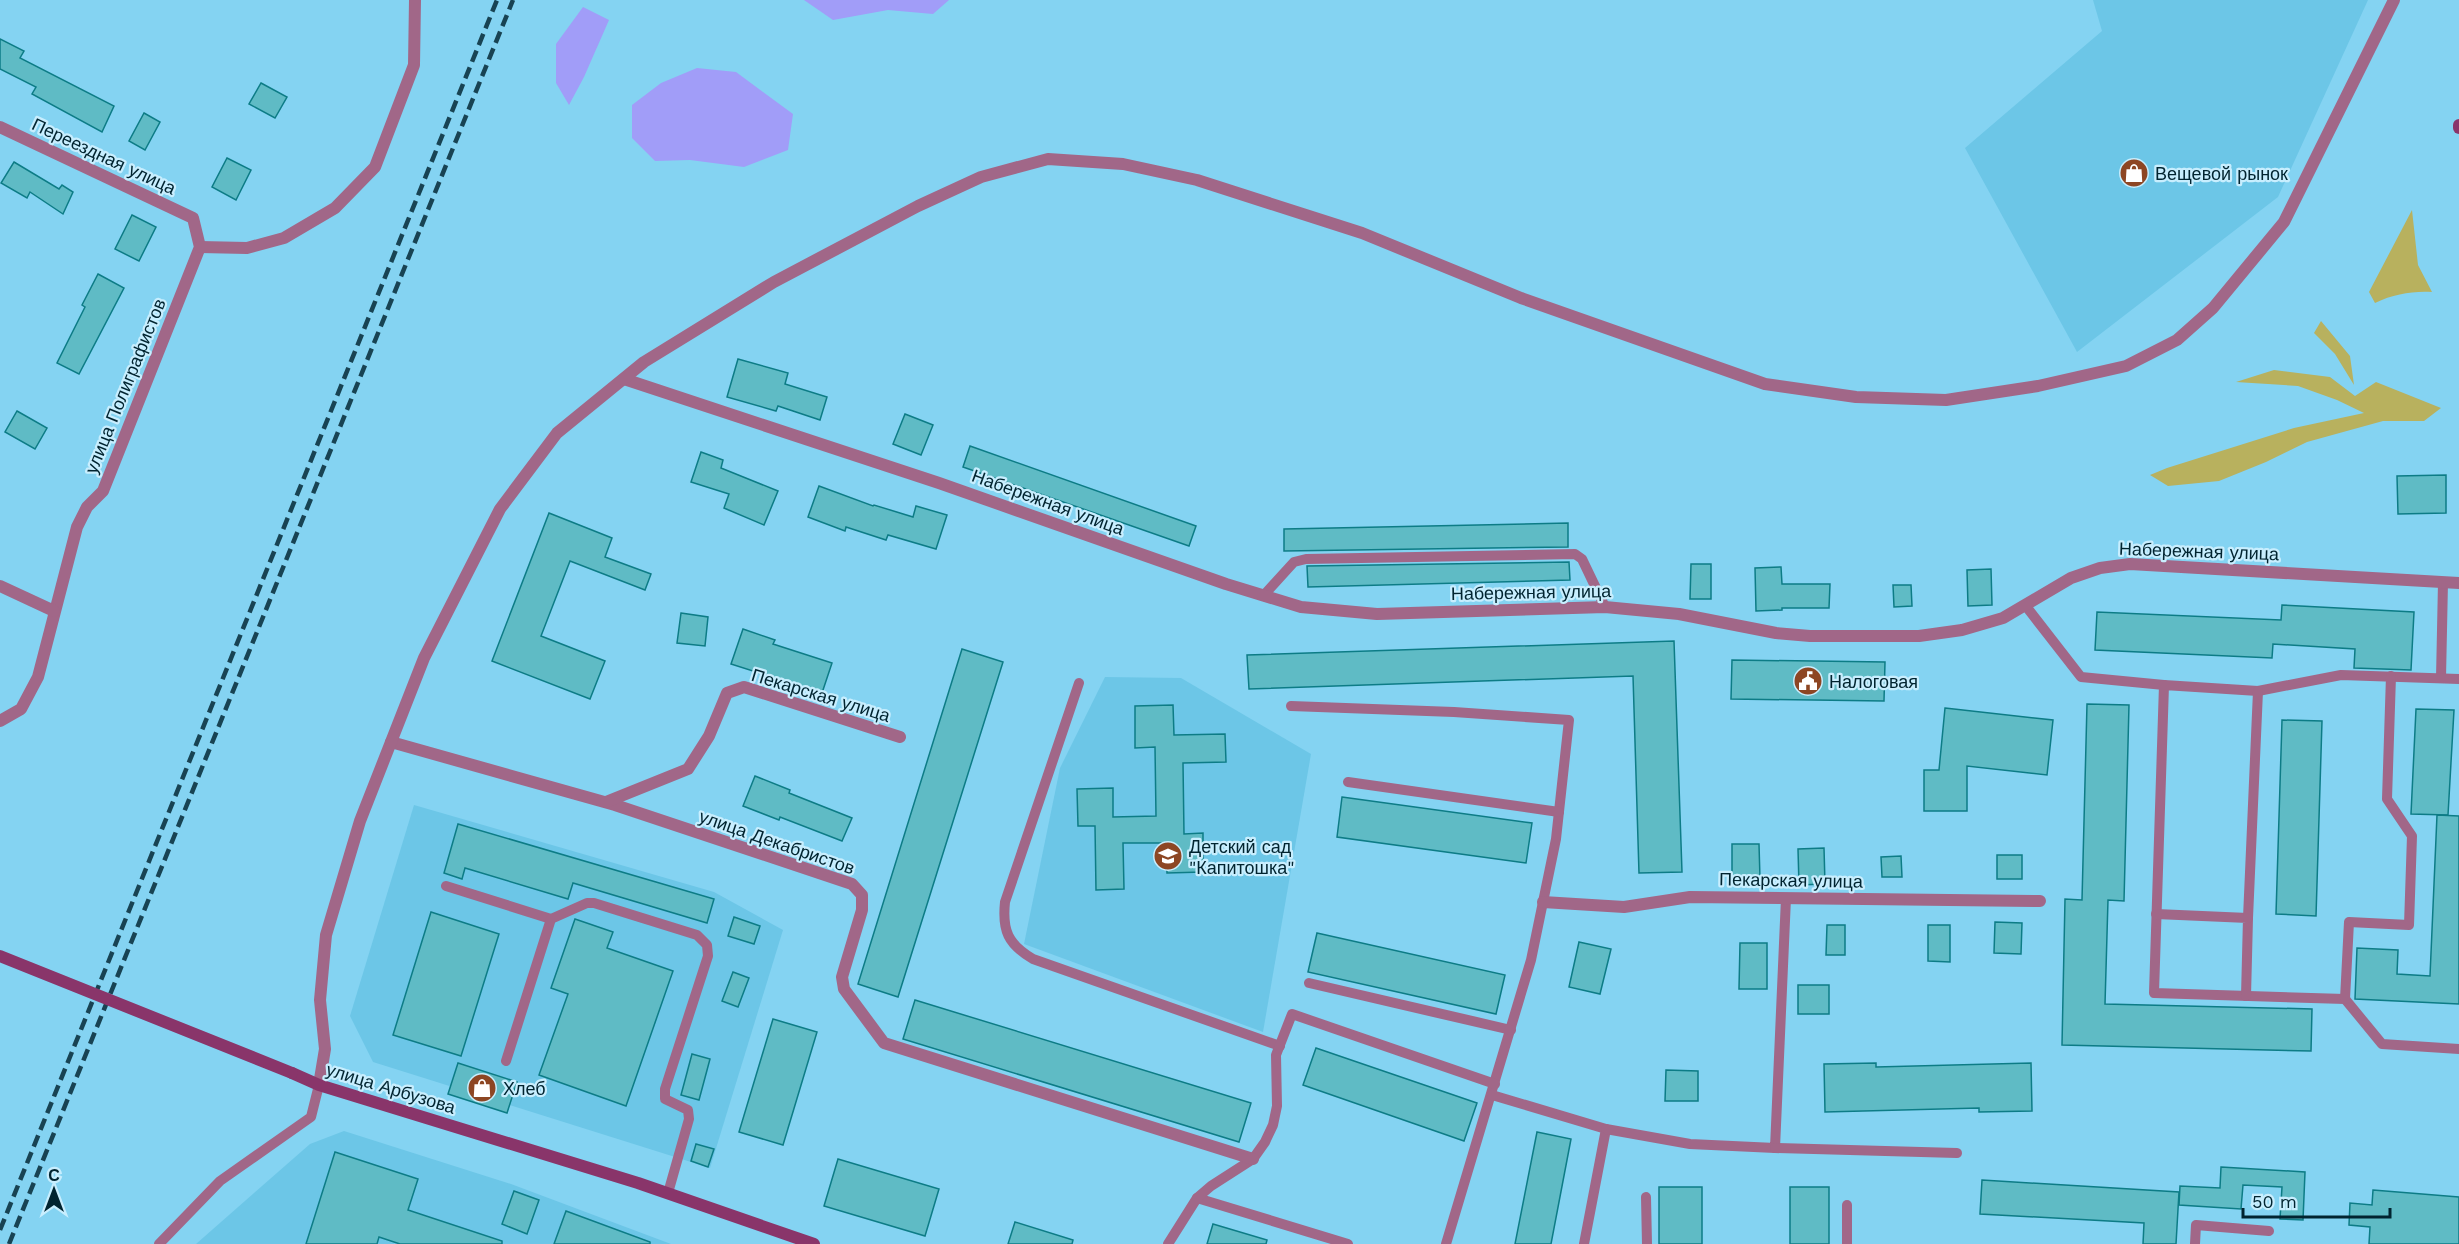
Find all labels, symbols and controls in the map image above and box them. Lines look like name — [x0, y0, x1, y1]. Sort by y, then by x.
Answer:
street label: Переездная улица — [29, 113, 180, 199]
shop icon: Вещевой рынок — [2118, 157, 2150, 189]
place label: Вещевой рынок — [2155, 163, 2288, 184]
street label: улица Полиграфистов — [80, 295, 170, 477]
street label: Набережная улица — [969, 465, 1128, 540]
street label: Набережная улица — [2119, 538, 2280, 564]
street label: Набережная улица — [1451, 580, 1612, 604]
street label: Пекарская улица — [749, 664, 894, 726]
public building icon: Налоговая — [1792, 665, 1824, 697]
place label: Налоговая — [1829, 671, 1918, 692]
street label: улица Декабристов — [696, 806, 858, 878]
place label: Детский сад "Капитошка" — [1189, 836, 1295, 878]
school or university icon: Детский сад "Капитошка" — [1152, 840, 1184, 872]
street label: Пекарская улица — [1719, 868, 1864, 892]
street label: улица Арбузова — [324, 1058, 459, 1118]
shop icon: Хлеб — [466, 1072, 498, 1104]
place label: Хлеб — [503, 1078, 546, 1099]
north arrow — [24, 1160, 84, 1220]
text: С — [48, 1166, 60, 1185]
scale bar — [2243, 1181, 2390, 1219]
text: 50 m — [2252, 1191, 2297, 1212]

